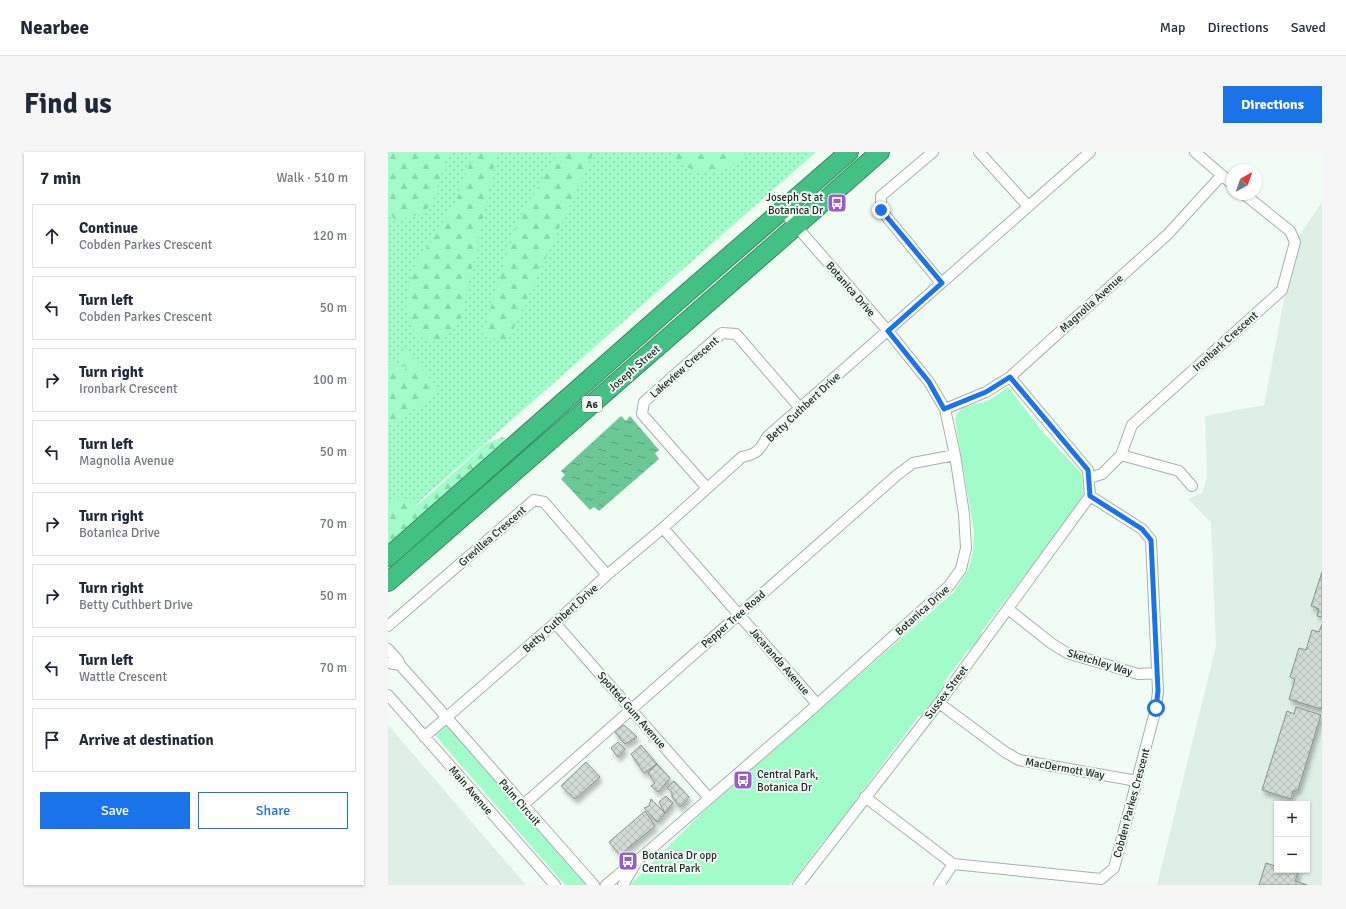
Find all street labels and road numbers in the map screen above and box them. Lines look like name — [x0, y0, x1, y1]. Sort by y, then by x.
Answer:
street label: Botanica Drive — [823, 259, 878, 319]
street label: Magnolia Avenue — [1057, 272, 1126, 335]
street label: Ironbark Crescent — [1190, 309, 1261, 374]
street label: Lakeview Crescent — [647, 334, 721, 401]
street label: Joseph Street — [606, 342, 663, 394]
street label: Betty Cuthbert Drive — [764, 370, 843, 445]
road number: A6 — [582, 396, 602, 412]
street label: Grevillea Crescent — [456, 503, 529, 569]
street label: Betty Cuthbert Drive — [520, 581, 600, 655]
street label: Botanica Drive — [893, 583, 952, 638]
street label: Pepper Tree Road — [699, 588, 768, 651]
street label: Jacaranda Avenue — [747, 625, 812, 698]
street label: Sketchley Way — [1066, 646, 1135, 679]
street label: Sussex Street — [922, 663, 971, 722]
street label: Spotted Gum Avenue — [595, 669, 669, 751]
street label: Cobden Parkes Crescent — [1111, 747, 1152, 859]
street label: MacDermott Way — [1024, 755, 1106, 782]
street label: Main Avenue — [446, 763, 495, 817]
street label: Palm Circuit — [496, 776, 543, 828]

